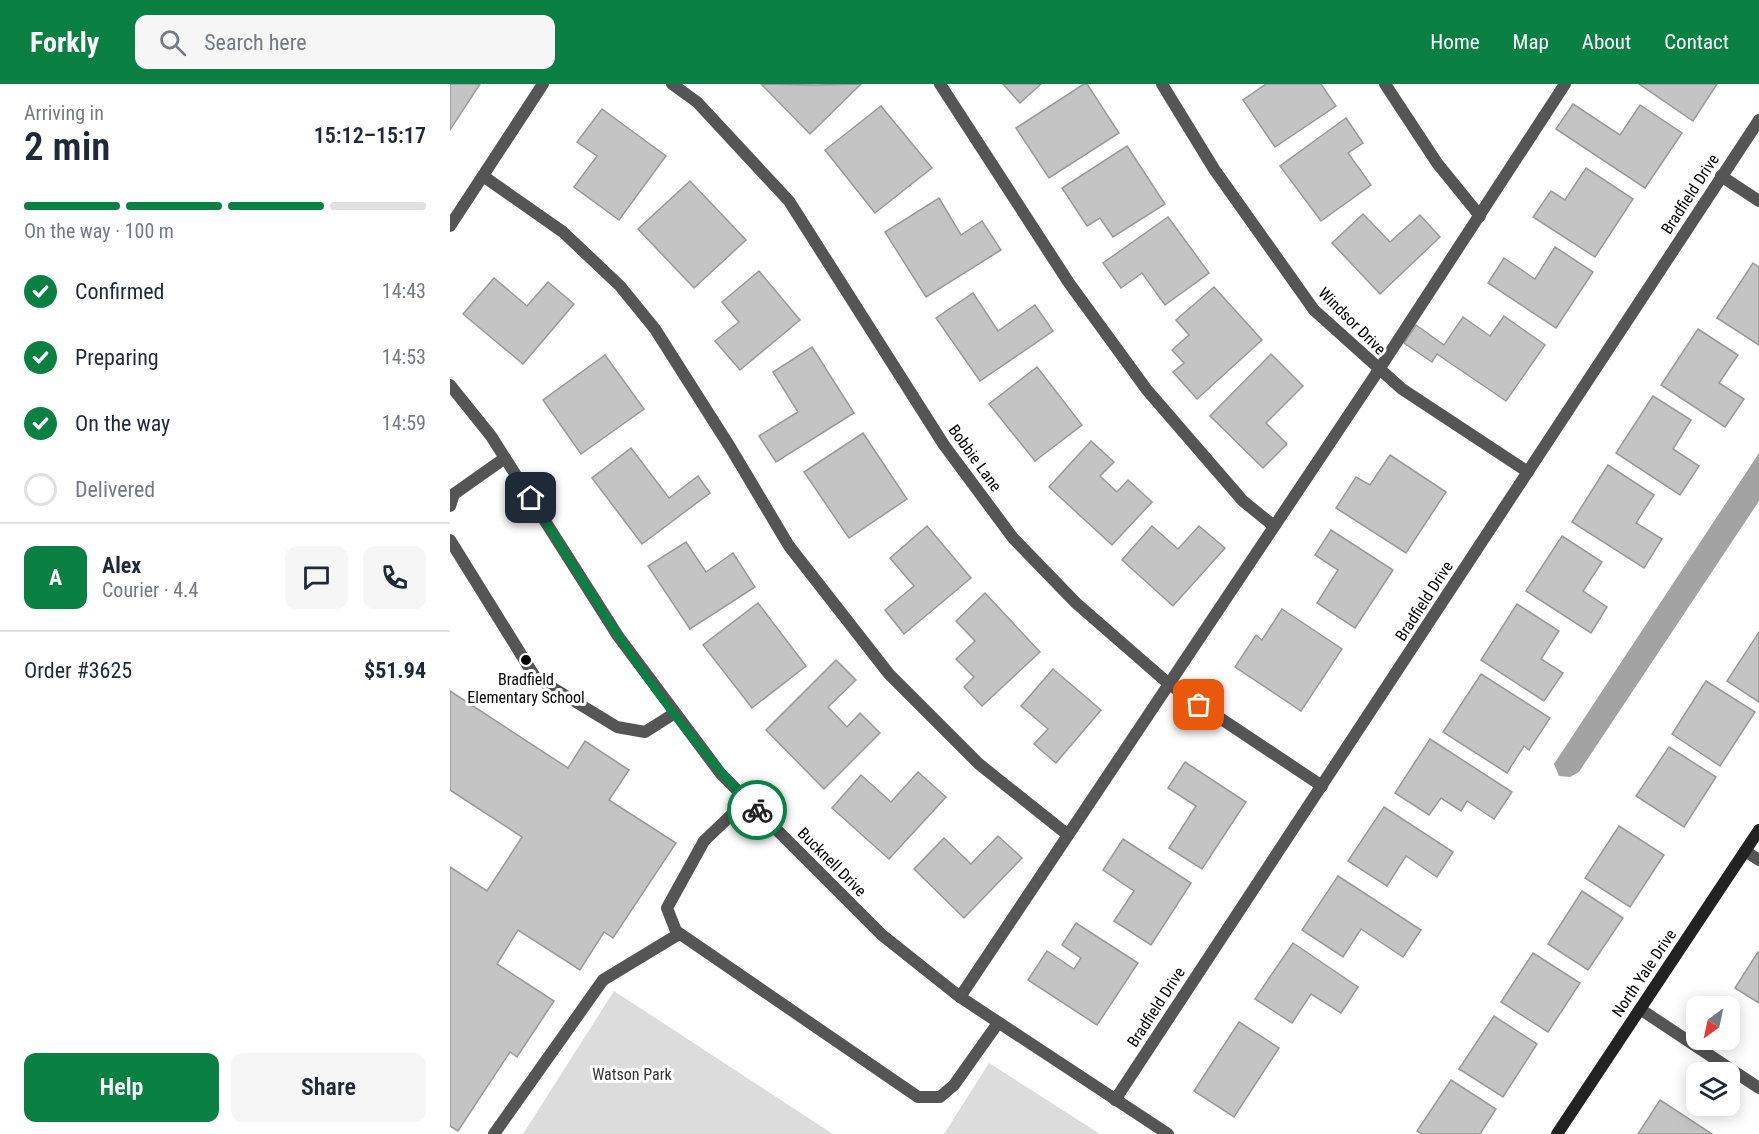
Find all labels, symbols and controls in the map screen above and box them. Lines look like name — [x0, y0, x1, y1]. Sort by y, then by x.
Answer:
search box — [135, 15, 555, 69]
text: Forkly — [30, 26, 99, 59]
icon: search — [156, 26, 189, 59]
text: Search here — [204, 30, 307, 55]
text: Home — [1430, 30, 1480, 54]
text: Map — [1513, 30, 1549, 54]
text: About — [1582, 30, 1631, 54]
text: Contact — [1664, 30, 1729, 54]
text: Arriving in — [24, 101, 104, 125]
text: 15:12–15:17 — [314, 123, 426, 148]
text: 2 min — [24, 124, 110, 170]
street label: Bradfield Drive — [1657, 150, 1723, 238]
text: On the way · 100 m — [24, 219, 174, 243]
icon: check — [24, 275, 57, 308]
text: Confirmed — [75, 279, 164, 304]
text: 14:43 — [382, 279, 426, 303]
street label: Windsor Drive — [1314, 283, 1390, 359]
icon: check — [24, 341, 57, 374]
text: Preparing — [75, 345, 159, 370]
text: 14:53 — [382, 345, 426, 369]
icon: check — [24, 407, 57, 440]
text: On the way — [75, 411, 170, 436]
text: 14:59 — [382, 411, 426, 435]
street label: Bobbie Lane — [944, 421, 1006, 495]
pin — [505, 472, 556, 523]
text: Delivered — [75, 477, 155, 502]
icon: home — [514, 481, 547, 514]
button: chat — [285, 546, 348, 609]
button: phone — [363, 546, 426, 609]
text: Alex — [102, 553, 141, 578]
street label: Bradfield Drive — [1391, 557, 1457, 645]
text: A — [49, 565, 62, 590]
text: Courier · 4.4 — [102, 578, 198, 602]
marker: Bradfield Elementary School — [519, 653, 533, 667]
text: Order #3625 — [24, 658, 132, 683]
text: $51.94 — [364, 658, 426, 683]
place label: Bradfield Elementary School — [467, 670, 585, 707]
pin — [1173, 679, 1224, 730]
icon: bag — [1182, 688, 1215, 721]
courier — [727, 780, 787, 840]
icon: bike — [741, 794, 774, 827]
street label: Bucknell Drive — [794, 824, 870, 900]
street label: North Yale Drive — [1608, 926, 1680, 1020]
street label: Bradfield Drive — [1123, 963, 1189, 1051]
north arrow — [1686, 996, 1740, 1050]
map controls — [1686, 996, 1740, 1116]
button: Help — [24, 1053, 219, 1122]
button: Share — [231, 1053, 426, 1122]
button: layers — [1686, 1062, 1740, 1116]
park label: Watson Park — [592, 1065, 673, 1084]

